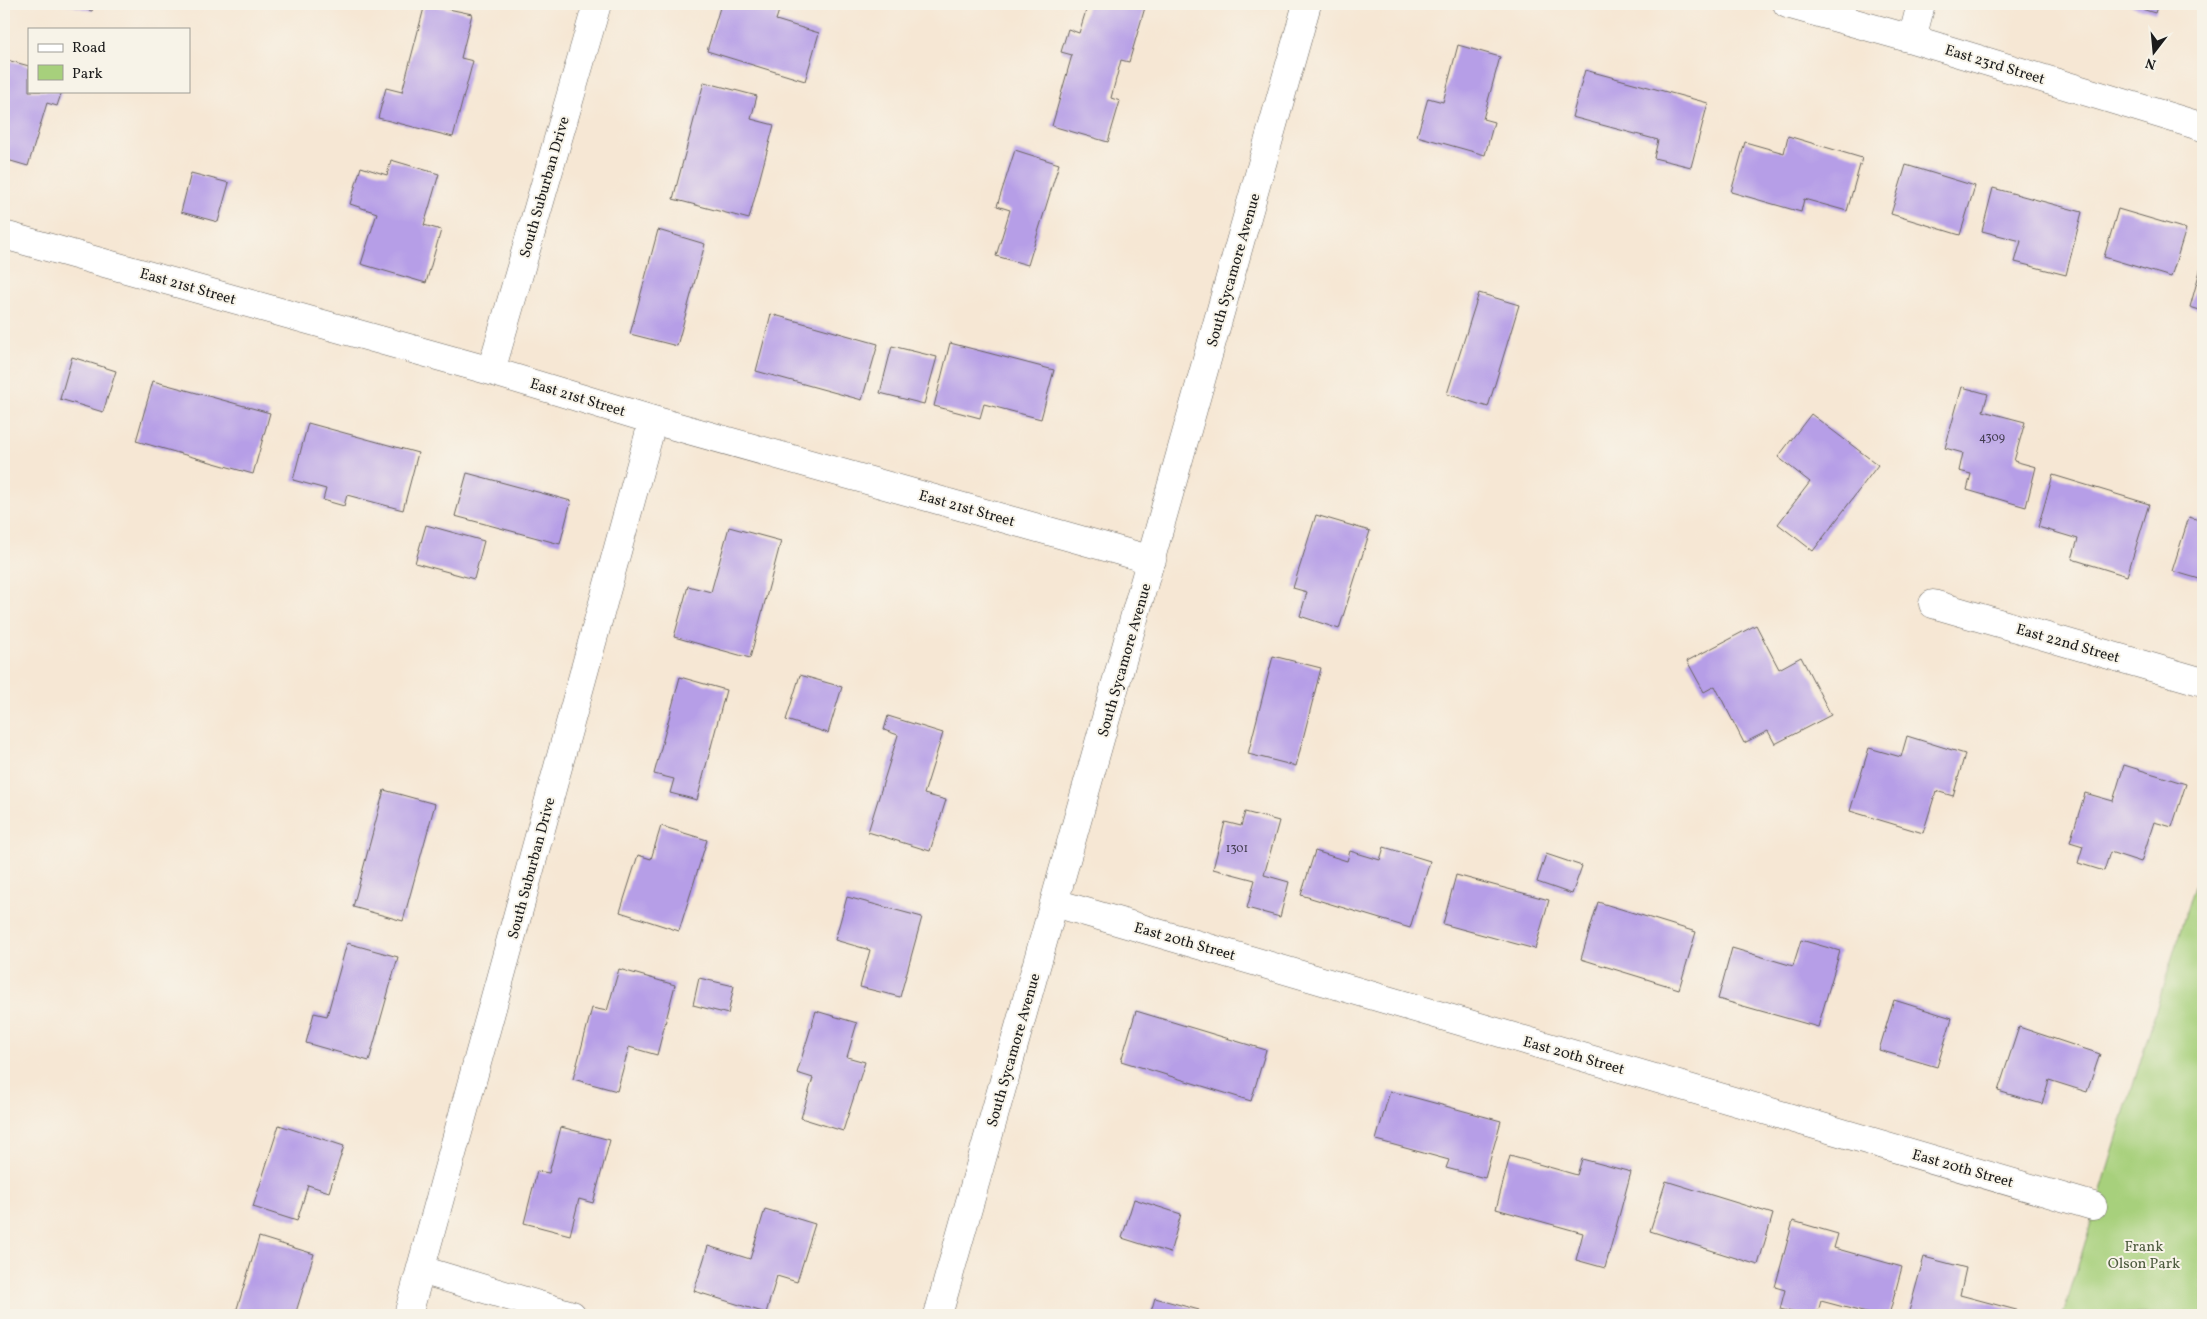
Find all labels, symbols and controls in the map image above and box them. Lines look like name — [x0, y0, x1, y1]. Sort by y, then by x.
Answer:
legend — [28, 28, 190, 92]
north arrow — [2130, 28, 2180, 78]
text: Road — [72, 38, 106, 59]
street label: East 23rd Street — [1942, 40, 2047, 91]
text: N — [2143, 53, 2158, 74]
text: Park — [72, 64, 103, 85]
street label: South Suburban Drive — [515, 114, 576, 260]
street label: South Sycamore Avenue — [1202, 191, 1266, 350]
street label: East 21st Street — [137, 264, 238, 311]
street label: East 21st Street — [527, 374, 628, 423]
house number: 4309 — [1979, 430, 2005, 446]
street label: East 21st Street — [916, 486, 1017, 533]
street label: South Sycamore Avenue — [1093, 581, 1157, 740]
street label: East 22nd Street — [2013, 620, 2122, 669]
street label: South Suburban Drive — [503, 795, 561, 942]
house number: 1301 — [1226, 841, 1248, 857]
street label: East 20th Street — [1131, 918, 1238, 967]
street label: South Sycamore Avenue — [982, 971, 1046, 1130]
street label: East 20th Street — [1520, 1032, 1627, 1081]
street label: East 20th Street — [1909, 1145, 2016, 1194]
park label: Frank Olson Park — [2108, 1237, 2180, 1275]

